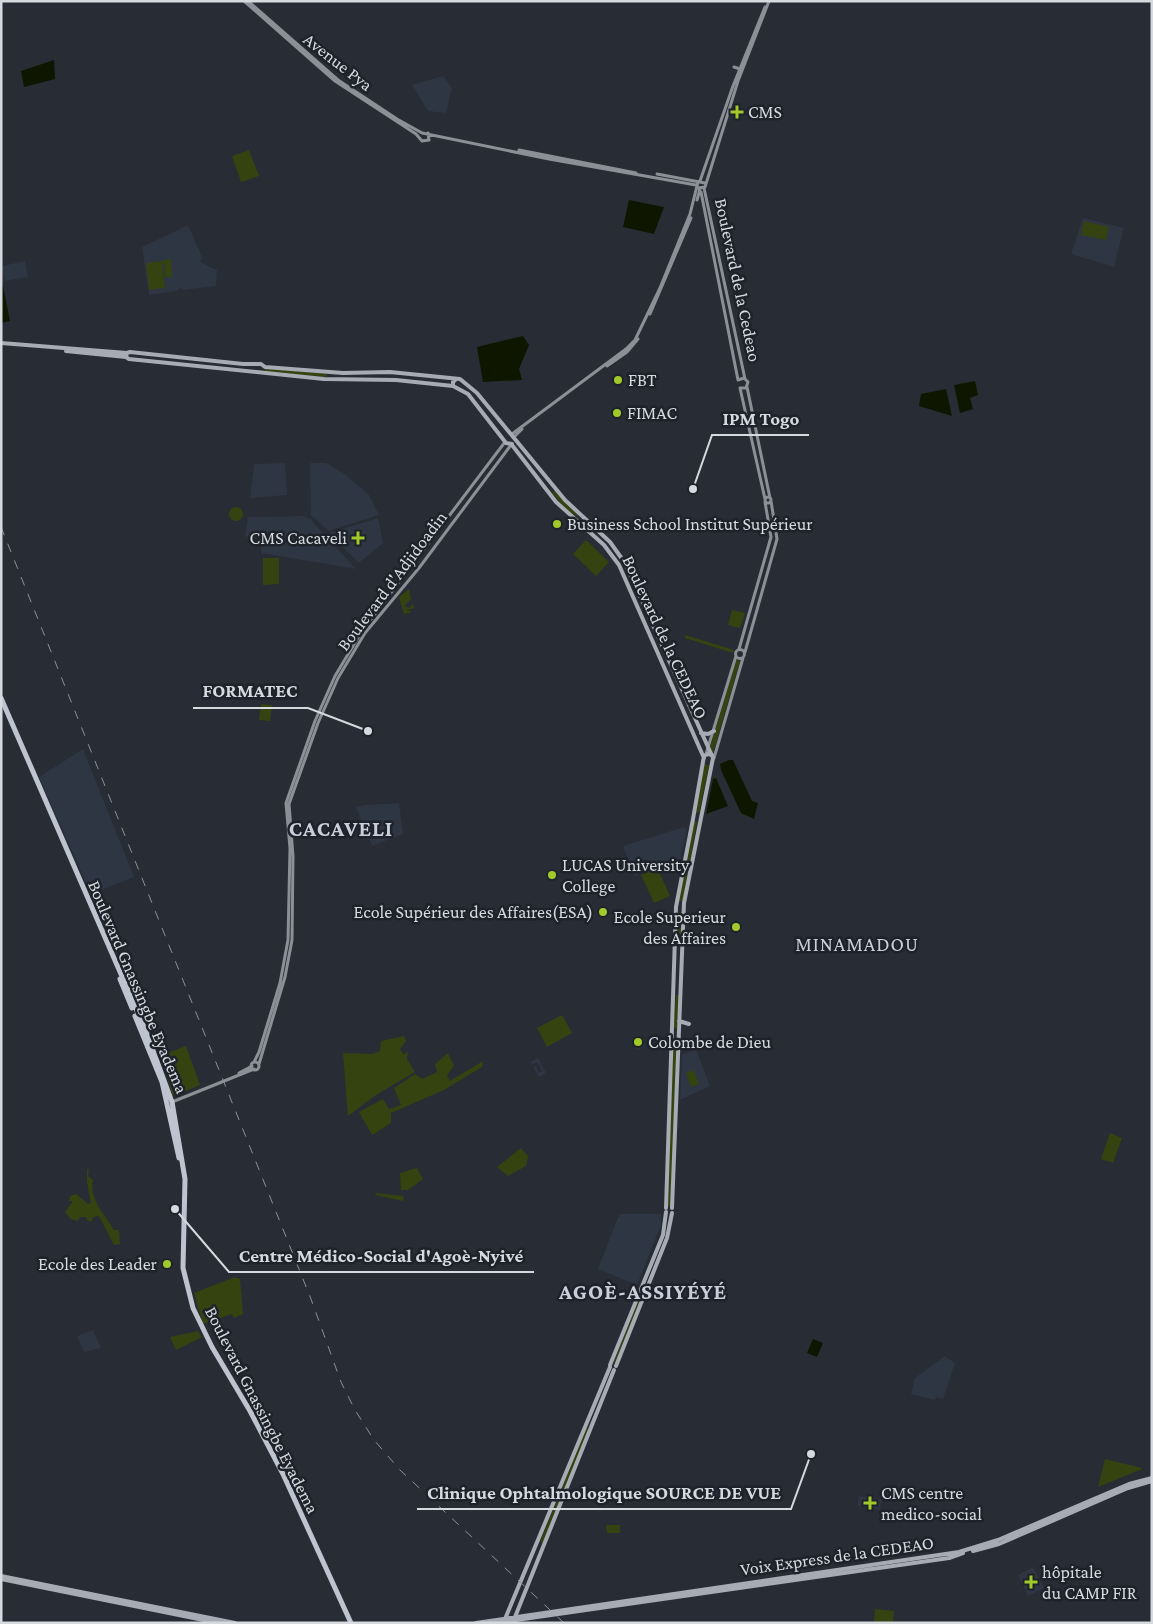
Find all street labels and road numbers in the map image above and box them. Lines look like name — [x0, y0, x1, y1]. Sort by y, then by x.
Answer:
street label: Avenue Pya — [300, 29, 376, 95]
street label: Boulevard de la Cedeao — [711, 196, 765, 364]
street label: Boulevard d'Adjidoadin — [333, 507, 452, 655]
street label: Boulevard de la CEDEAO — [618, 552, 712, 722]
street label: Boulevard Gnassingbe Eyadema — [84, 877, 192, 1097]
street label: Boulevard Gnassingbe Eyadema — [201, 1303, 323, 1517]
street label: Voix Express de la CEDEAO — [739, 1533, 935, 1579]

